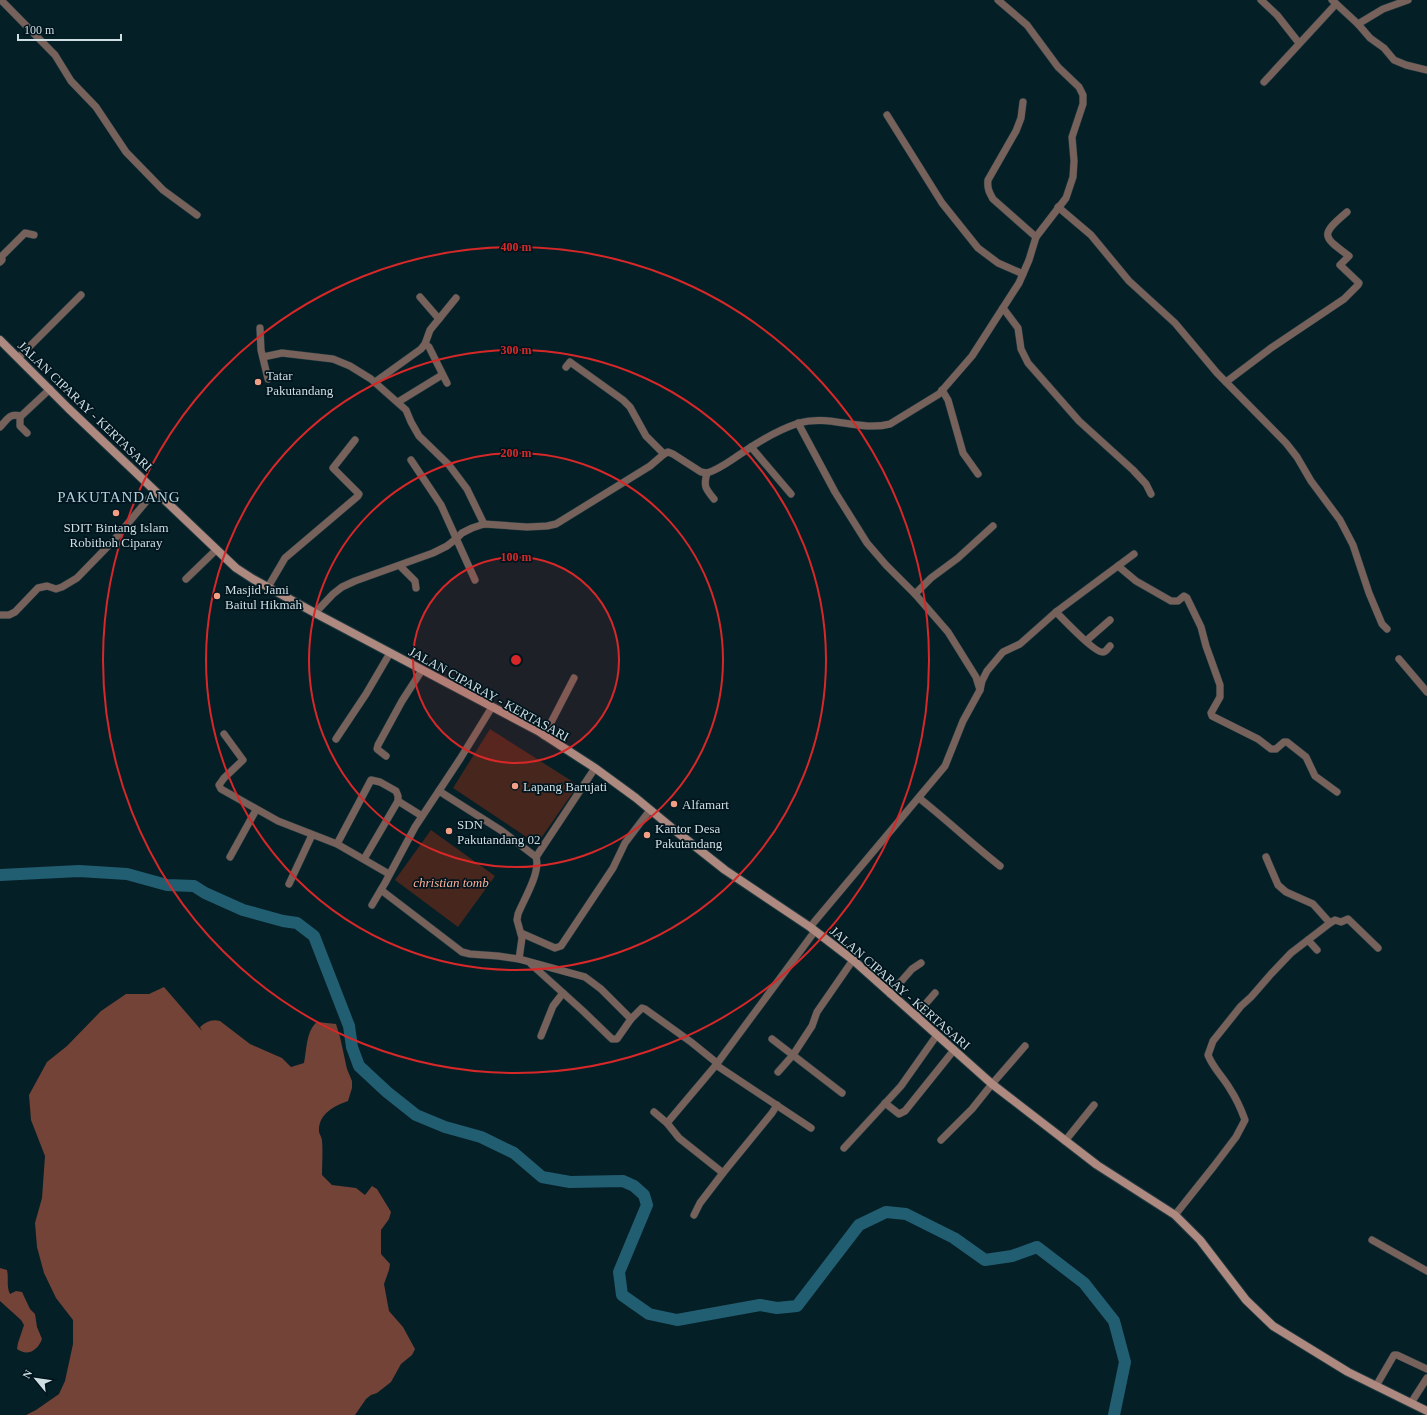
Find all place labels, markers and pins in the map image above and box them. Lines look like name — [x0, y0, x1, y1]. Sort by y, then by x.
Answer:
place label: Tatar Pakutandang — [266, 368, 334, 398]
marker: Tatar Pakutandang — [253, 377, 263, 387]
marker: SDIT Bintang Islam Robithoh Ciparay — [111, 508, 121, 518]
place label: SDIT Bintang Islam Robithoh Ciparay — [63, 520, 169, 550]
place label: Masjid Jami Baitul Hikmah — [225, 582, 302, 612]
marker: Masjid Jami Baitul Hikmah — [212, 591, 222, 601]
centre of rings — [509, 653, 523, 667]
place label: Lapang Barujati — [523, 779, 607, 794]
marker: Lapang Barujati — [510, 781, 520, 791]
place label: Alfamart — [682, 797, 729, 812]
marker: Alfamart — [669, 799, 679, 809]
place label: SDN Pakutandang 02 — [457, 817, 540, 847]
place label: Kantor Desa Pakutandang — [655, 821, 723, 851]
marker: SDN Pakutandang 02 — [444, 826, 454, 836]
marker: Kantor Desa Pakutandang — [642, 830, 652, 840]

